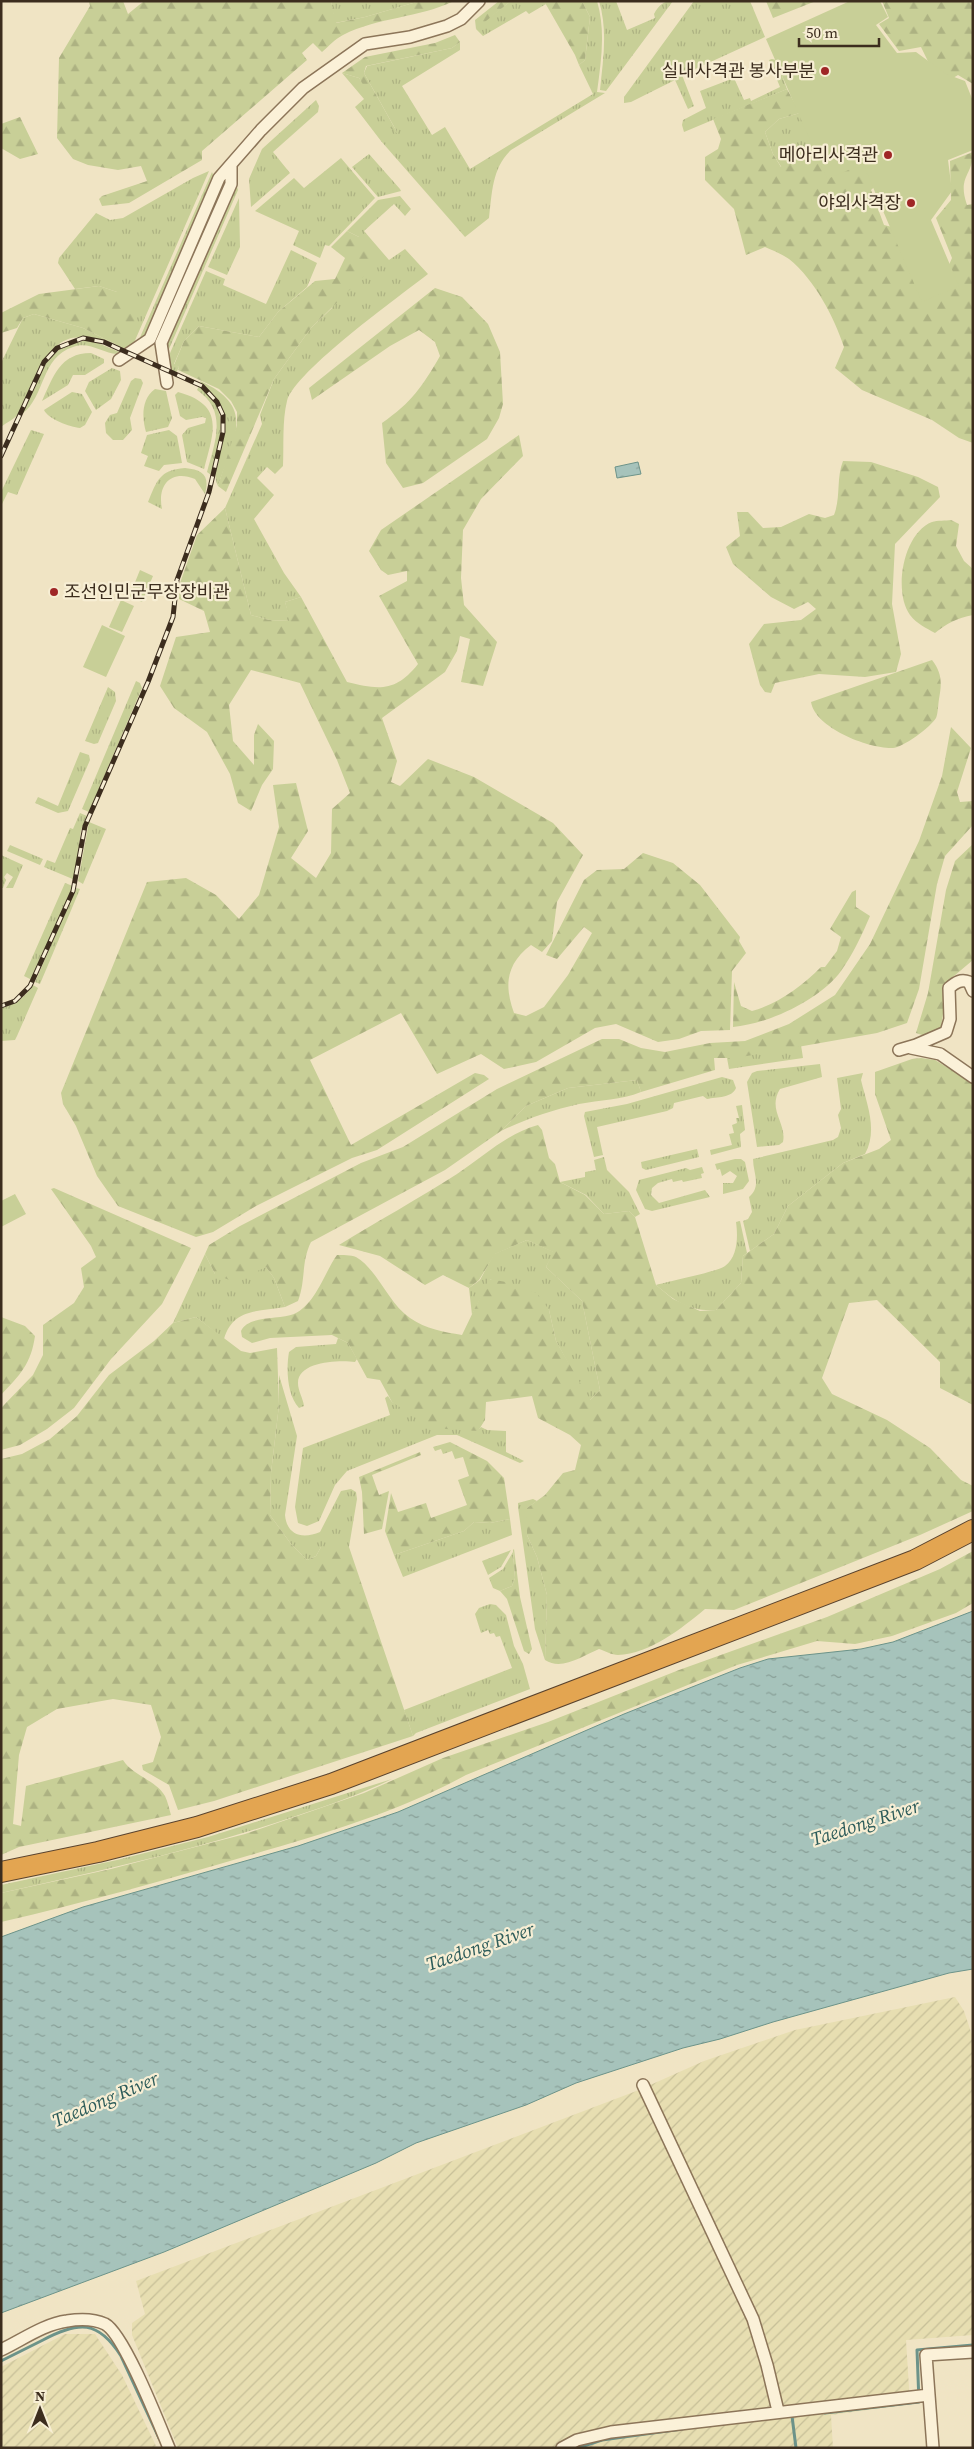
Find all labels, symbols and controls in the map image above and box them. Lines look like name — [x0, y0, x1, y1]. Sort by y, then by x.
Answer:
scale bar — [799, 15, 879, 47]
text: 50 m — [806, 22, 838, 43]
place label: 실내사격관 봉사부분 — [662, 58, 815, 83]
marker: 실내사격관 봉사부분 — [819, 65, 831, 77]
place label: 메아리사격관 — [779, 142, 878, 167]
marker: 메아리사격관 — [882, 149, 894, 161]
place label: 야외사격장 — [818, 190, 901, 215]
marker: 야외사격장 — [905, 197, 917, 209]
place label: 조선인민군무장장비관 — [64, 579, 230, 604]
marker: 조선인민군무장장비관 — [48, 586, 60, 598]
water label: Taedong River — [807, 1792, 924, 1852]
water label: Taedong River — [422, 1915, 539, 1977]
water label: Taedong River — [48, 2064, 163, 2133]
north arrow — [15, 2384, 65, 2434]
text: N — [35, 2386, 45, 2406]

